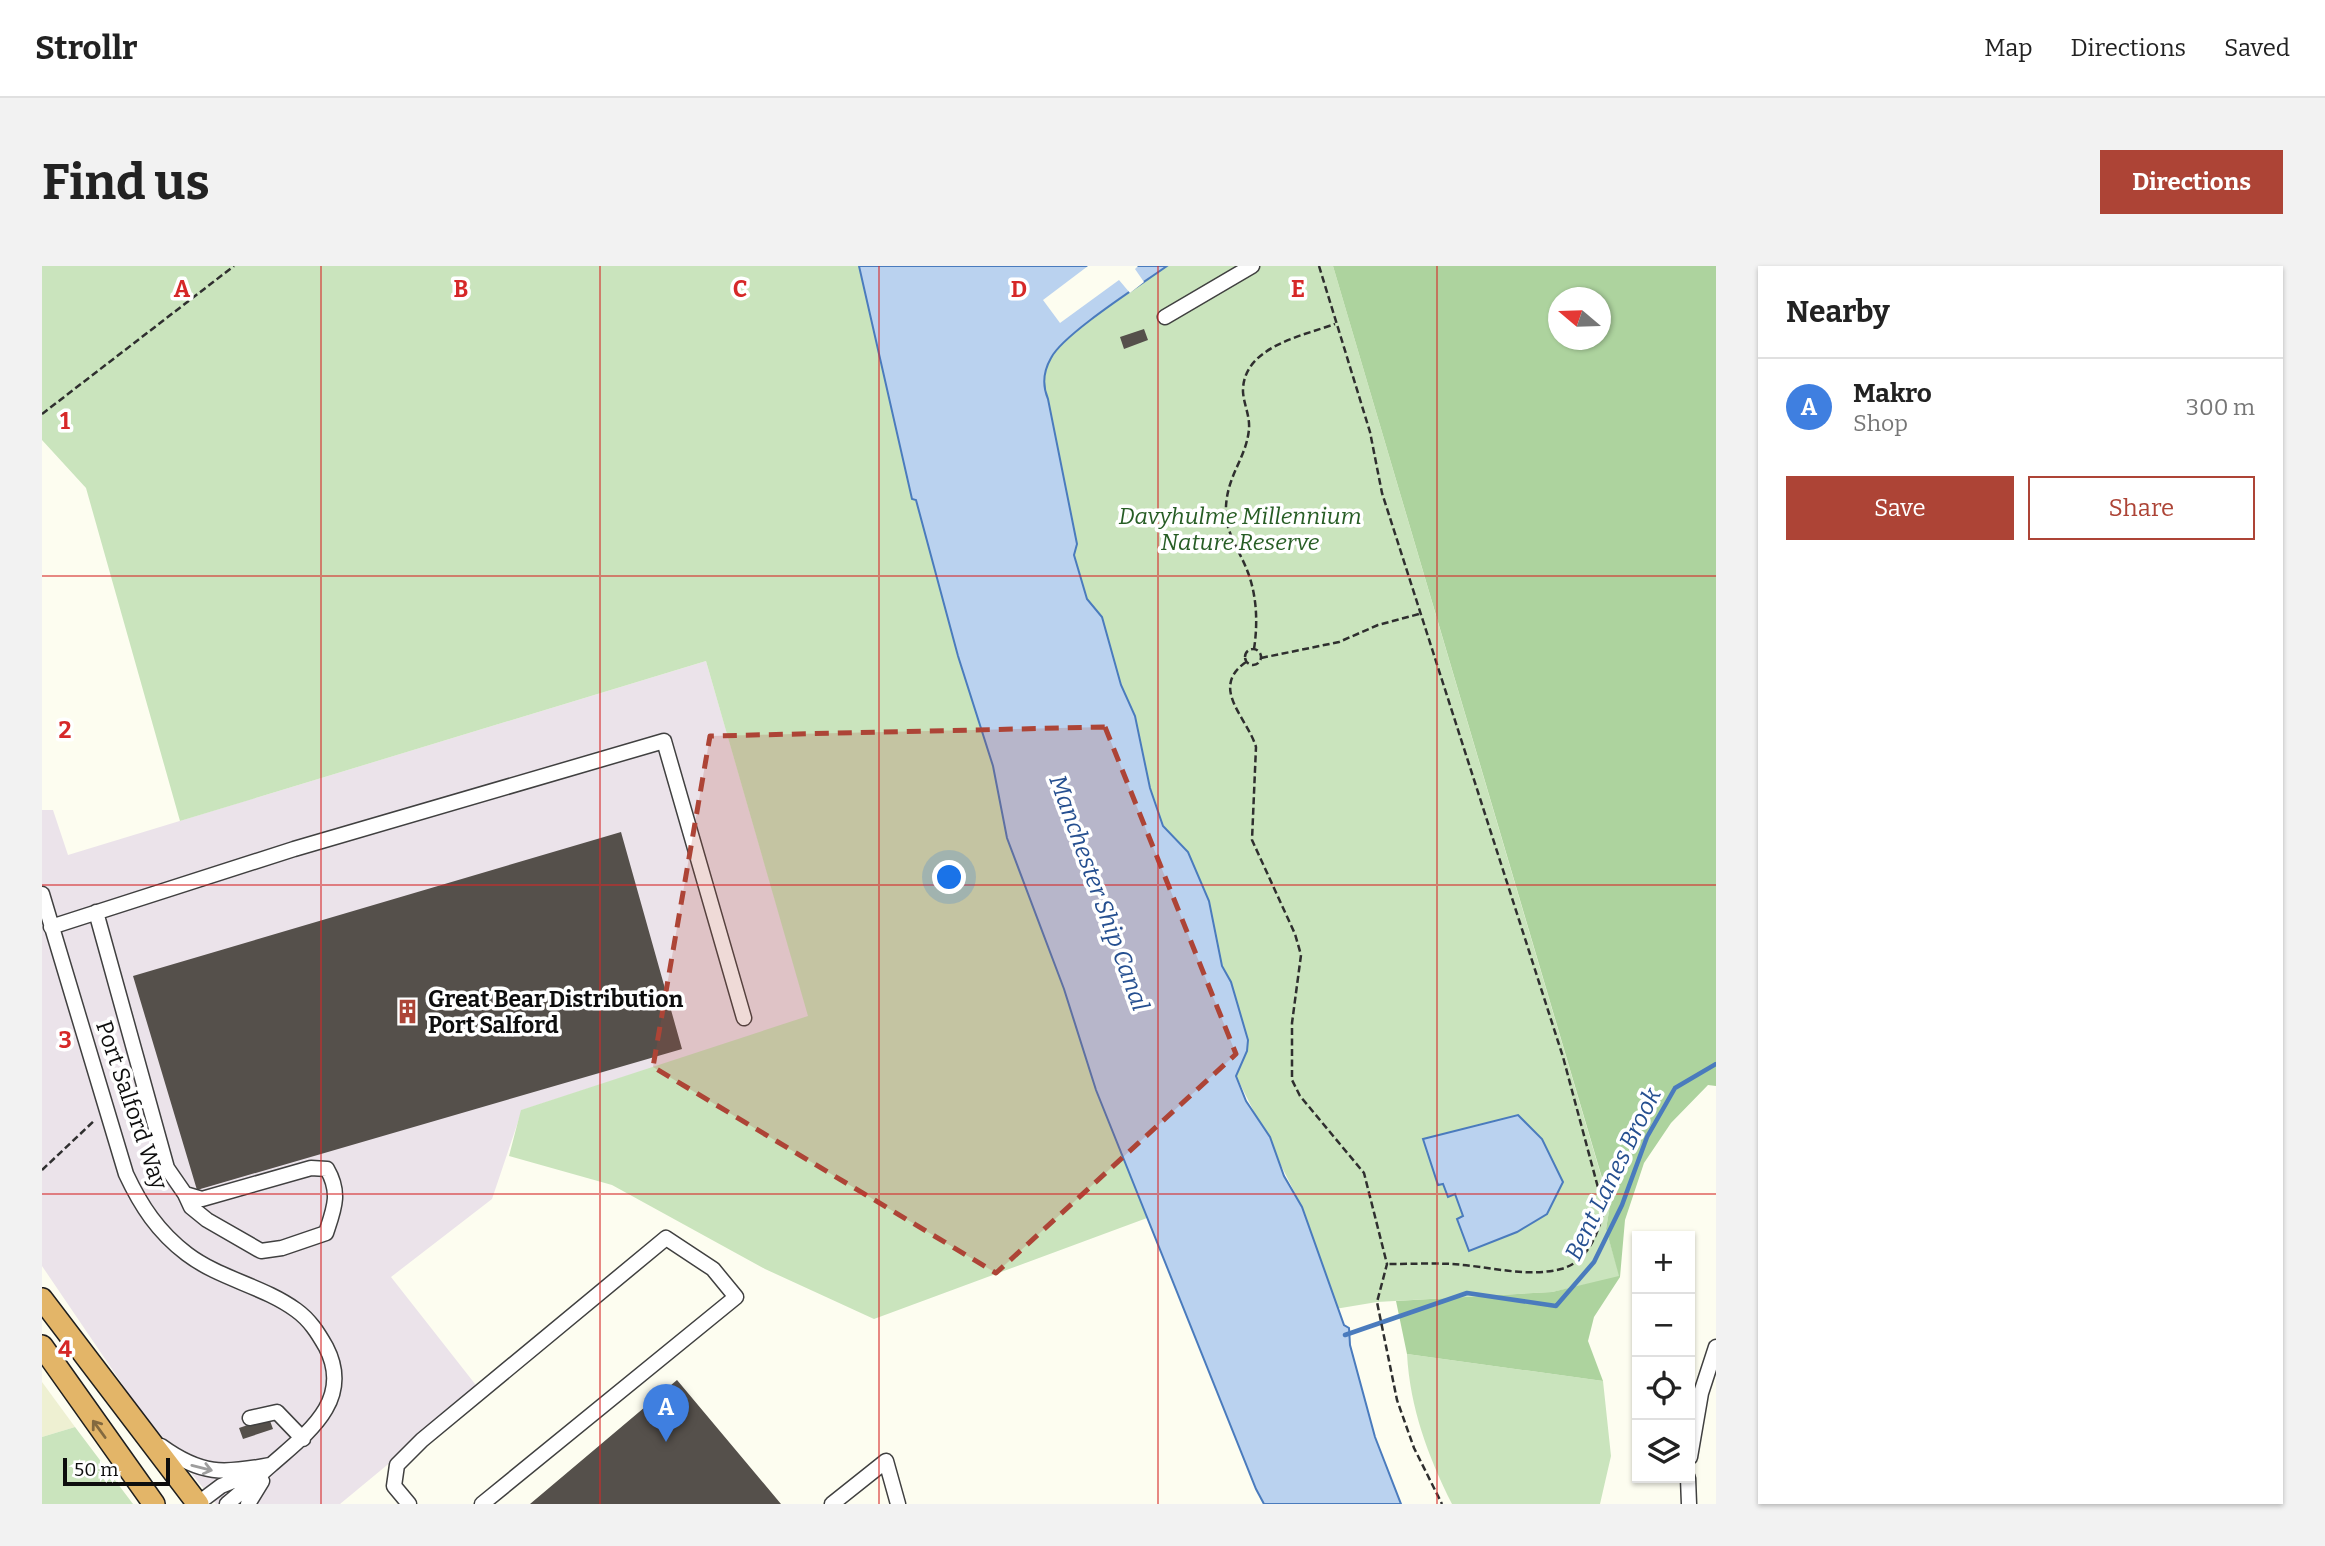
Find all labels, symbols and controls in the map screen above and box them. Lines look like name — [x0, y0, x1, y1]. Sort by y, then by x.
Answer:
text: Strollr — [35, 28, 138, 68]
text: Map — [1984, 34, 2033, 62]
text: Directions — [2071, 34, 2186, 62]
text: Saved — [2224, 34, 2290, 62]
button: Directions — [2100, 150, 2283, 214]
text: Find us — [42, 153, 210, 212]
text: A — [174, 275, 191, 303]
text: B — [454, 275, 468, 303]
text: C — [733, 275, 747, 303]
text: D — [1011, 275, 1027, 303]
text: E — [1291, 275, 1305, 303]
north arrow — [1548, 287, 1611, 350]
text: Nearby — [1786, 294, 1890, 330]
text: Makro — [1853, 378, 1932, 409]
text: A — [1801, 393, 1817, 421]
text: 300 m — [2186, 393, 2255, 421]
text: 1 — [60, 407, 70, 435]
text: Shop — [1853, 409, 1908, 437]
button: Save — [1786, 476, 2014, 540]
button: Share — [2028, 476, 2255, 540]
park label: Davyhulme Millennium Nature Reserve — [1118, 502, 1362, 556]
text: 2 — [59, 716, 72, 744]
water label: Manchester Ship Canal — [1043, 771, 1155, 1015]
your location — [932, 860, 966, 894]
place label: Great Bear Distribution Port Salford — [428, 985, 683, 1039]
building icon: Great Bear Distribution Port Salford — [394, 998, 422, 1026]
street label: Port Salford Way — [90, 1017, 174, 1194]
text: 3 — [58, 1026, 72, 1054]
water label: Bent Lanes Brook — [1559, 1083, 1667, 1265]
map controls — [1632, 1231, 1695, 1483]
button: + — [1632, 1231, 1695, 1294]
button: − — [1632, 1294, 1695, 1357]
text: 4 — [58, 1335, 72, 1363]
button: locate — [1632, 1357, 1695, 1420]
pin: A — [643, 1384, 689, 1442]
one-way arrow — [92, 1420, 106, 1439]
button: layers — [1632, 1420, 1695, 1483]
scale bar — [63, 1455, 170, 1487]
text: 50 m — [74, 1458, 118, 1481]
one-way arrow — [191, 1462, 213, 1475]

